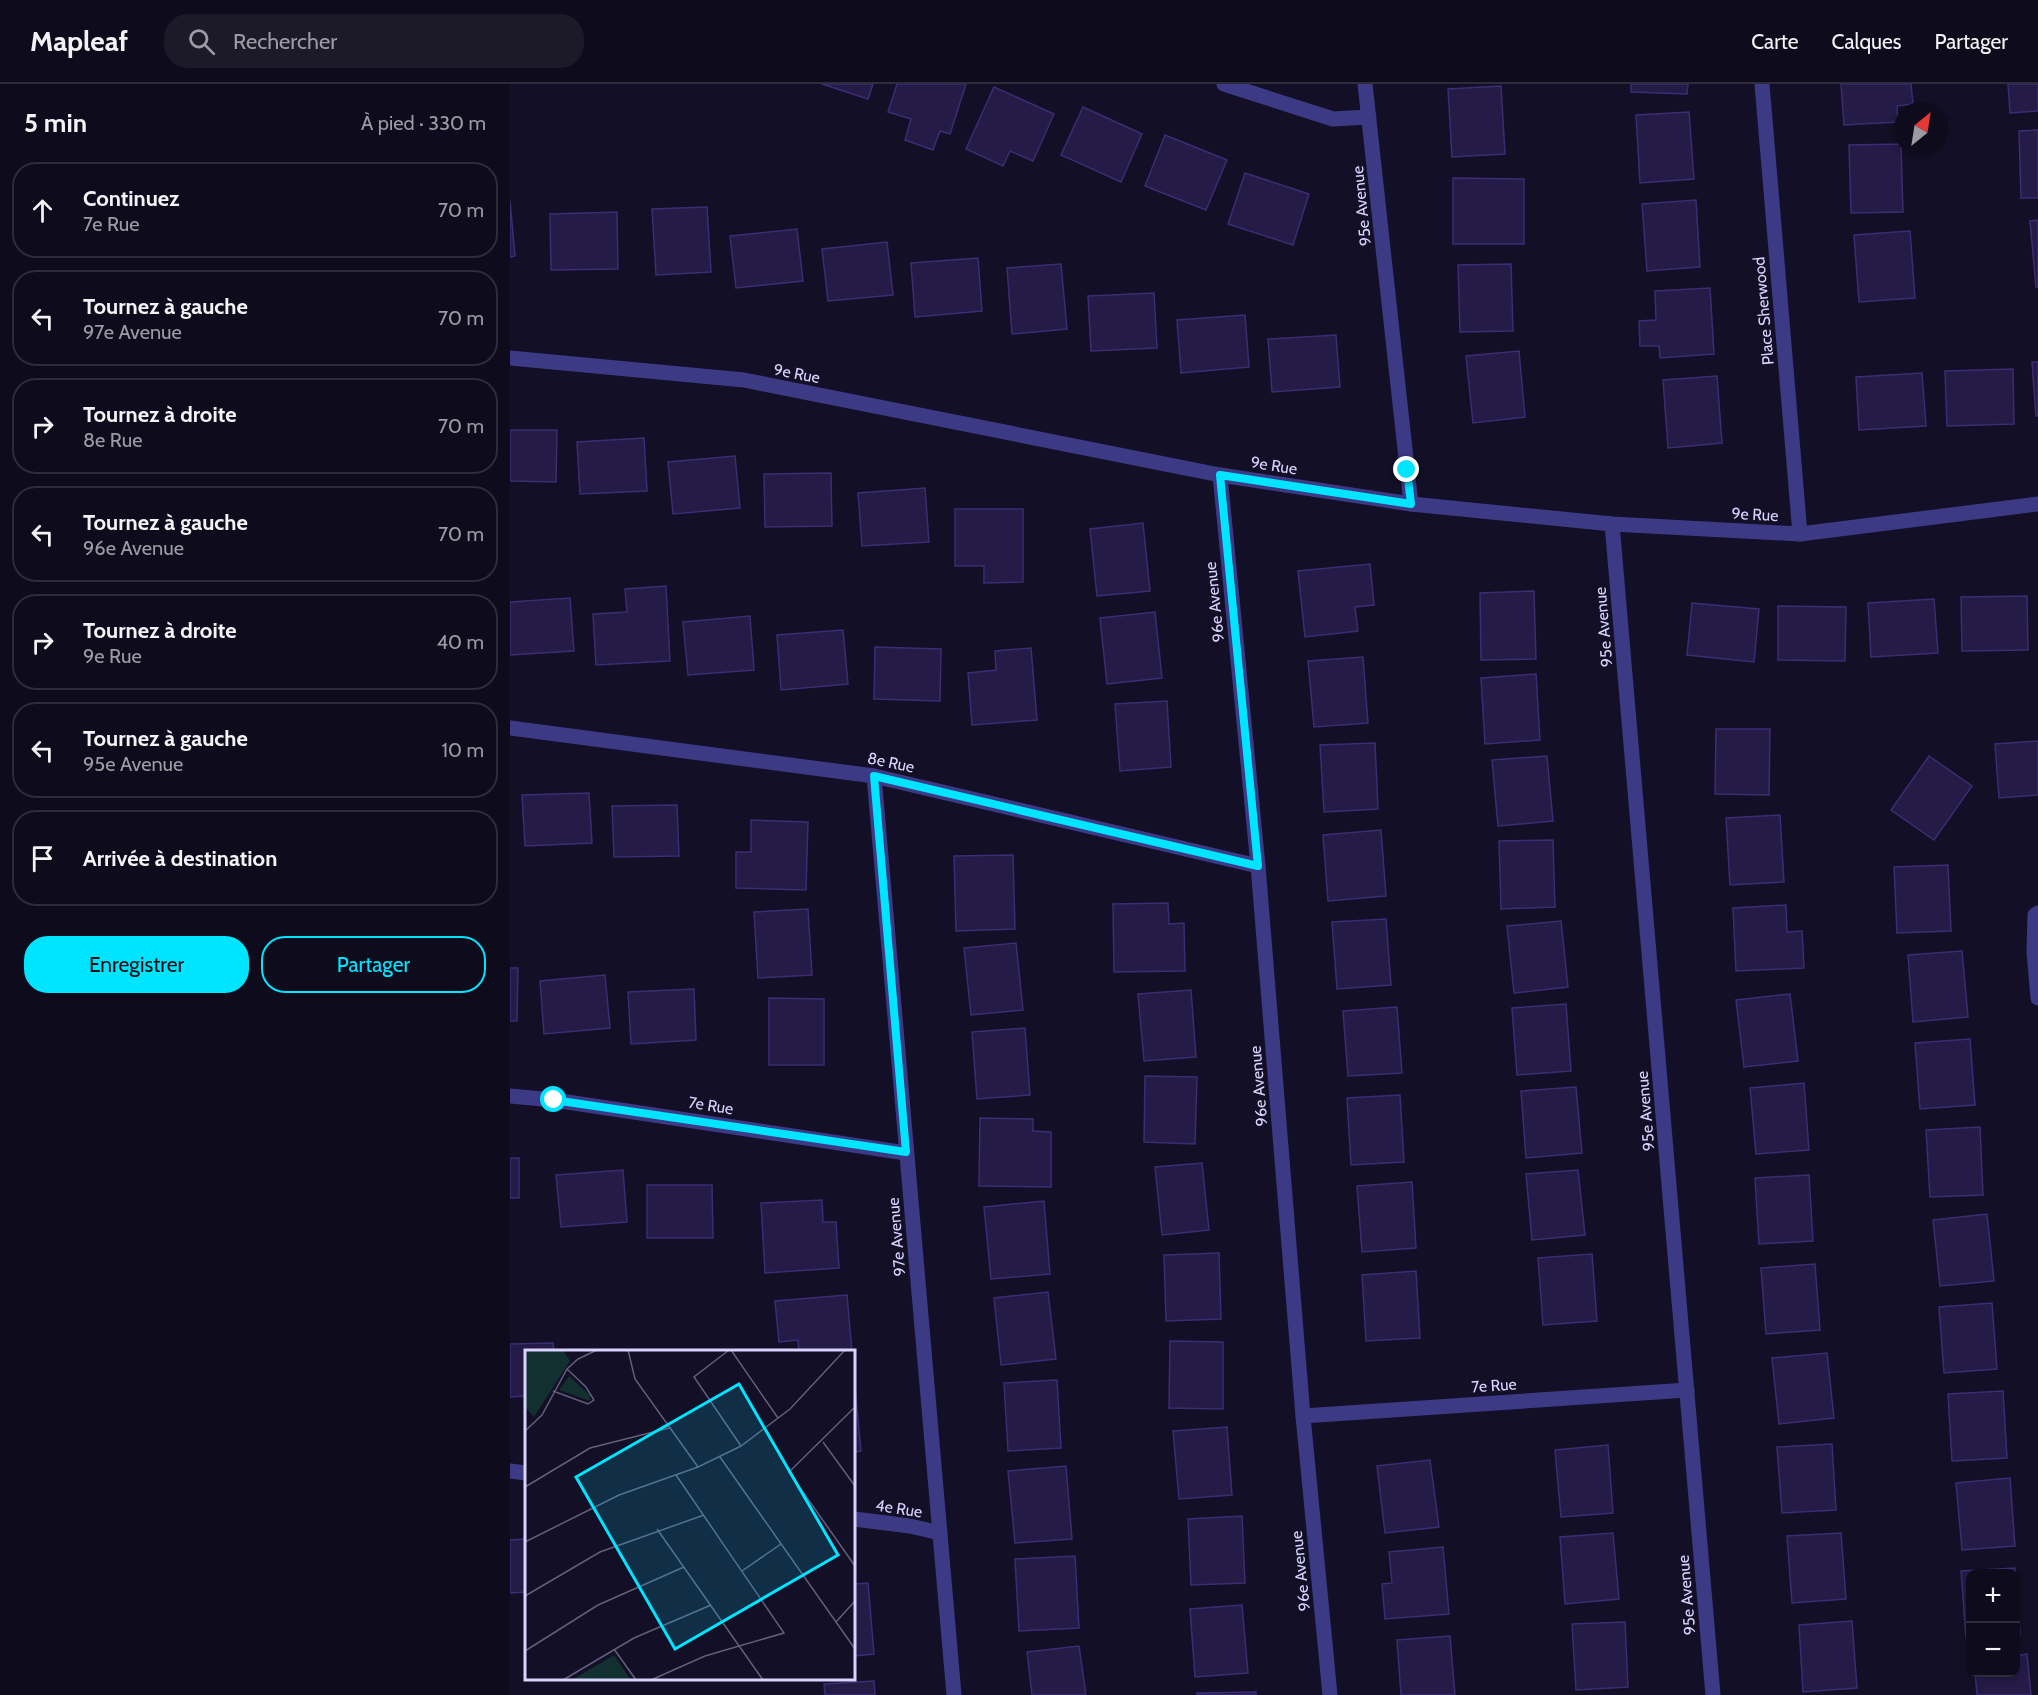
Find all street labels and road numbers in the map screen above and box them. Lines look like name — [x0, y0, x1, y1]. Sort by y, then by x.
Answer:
street label: 95e Avenue — [1348, 165, 1375, 247]
street label: Place Sherwood — [1749, 256, 1778, 366]
street label: 9e Rue — [772, 360, 822, 387]
street label: 9e Rue — [1249, 452, 1299, 479]
street label: 9e Rue — [1731, 504, 1779, 525]
street label: 96e Avenue — [1201, 561, 1228, 643]
street label: 95e Avenue — [1591, 586, 1616, 668]
street label: 8e Rue — [866, 748, 916, 777]
street label: 96e Avenue — [1246, 1045, 1271, 1127]
street label: 95e Avenue — [1633, 1070, 1658, 1152]
street label: 7e Rue — [687, 1093, 735, 1118]
street label: 97e Avenue — [884, 1197, 909, 1277]
street label: 7e Rue — [1471, 1374, 1517, 1397]
street label: 4e Rue — [874, 1495, 924, 1522]
street label: 96e Avenue — [1287, 1530, 1314, 1612]
street label: 95e Avenue — [1674, 1554, 1699, 1636]

